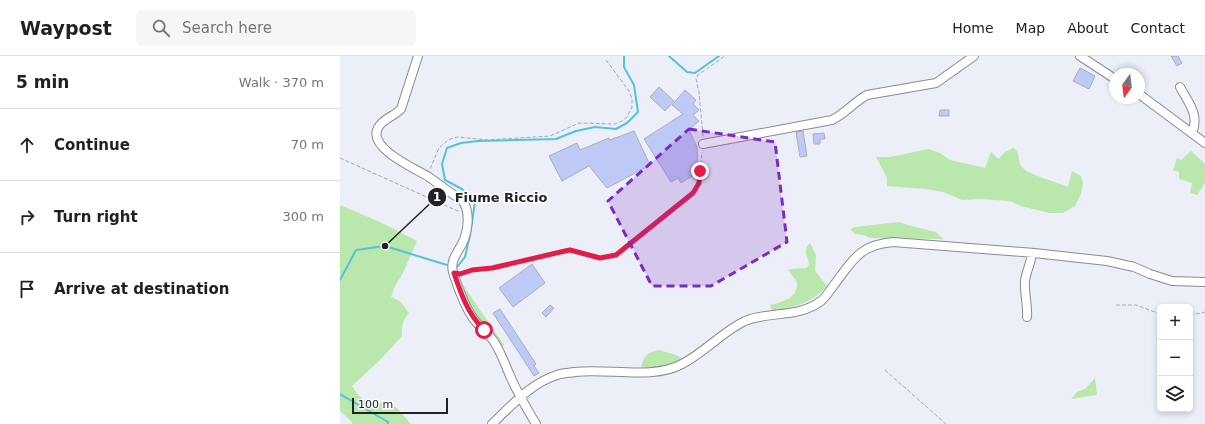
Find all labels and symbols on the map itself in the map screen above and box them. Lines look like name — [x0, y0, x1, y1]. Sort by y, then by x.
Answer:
north arrow — [1109, 68, 1145, 104]
route end — [691, 162, 709, 180]
callout: Fiume Riccio — [427, 185, 556, 210]
text: 1 — [433, 190, 441, 204]
text: Fiume Riccio — [455, 190, 547, 205]
route start — [475, 321, 493, 339]
scale bar — [352, 396, 448, 415]

